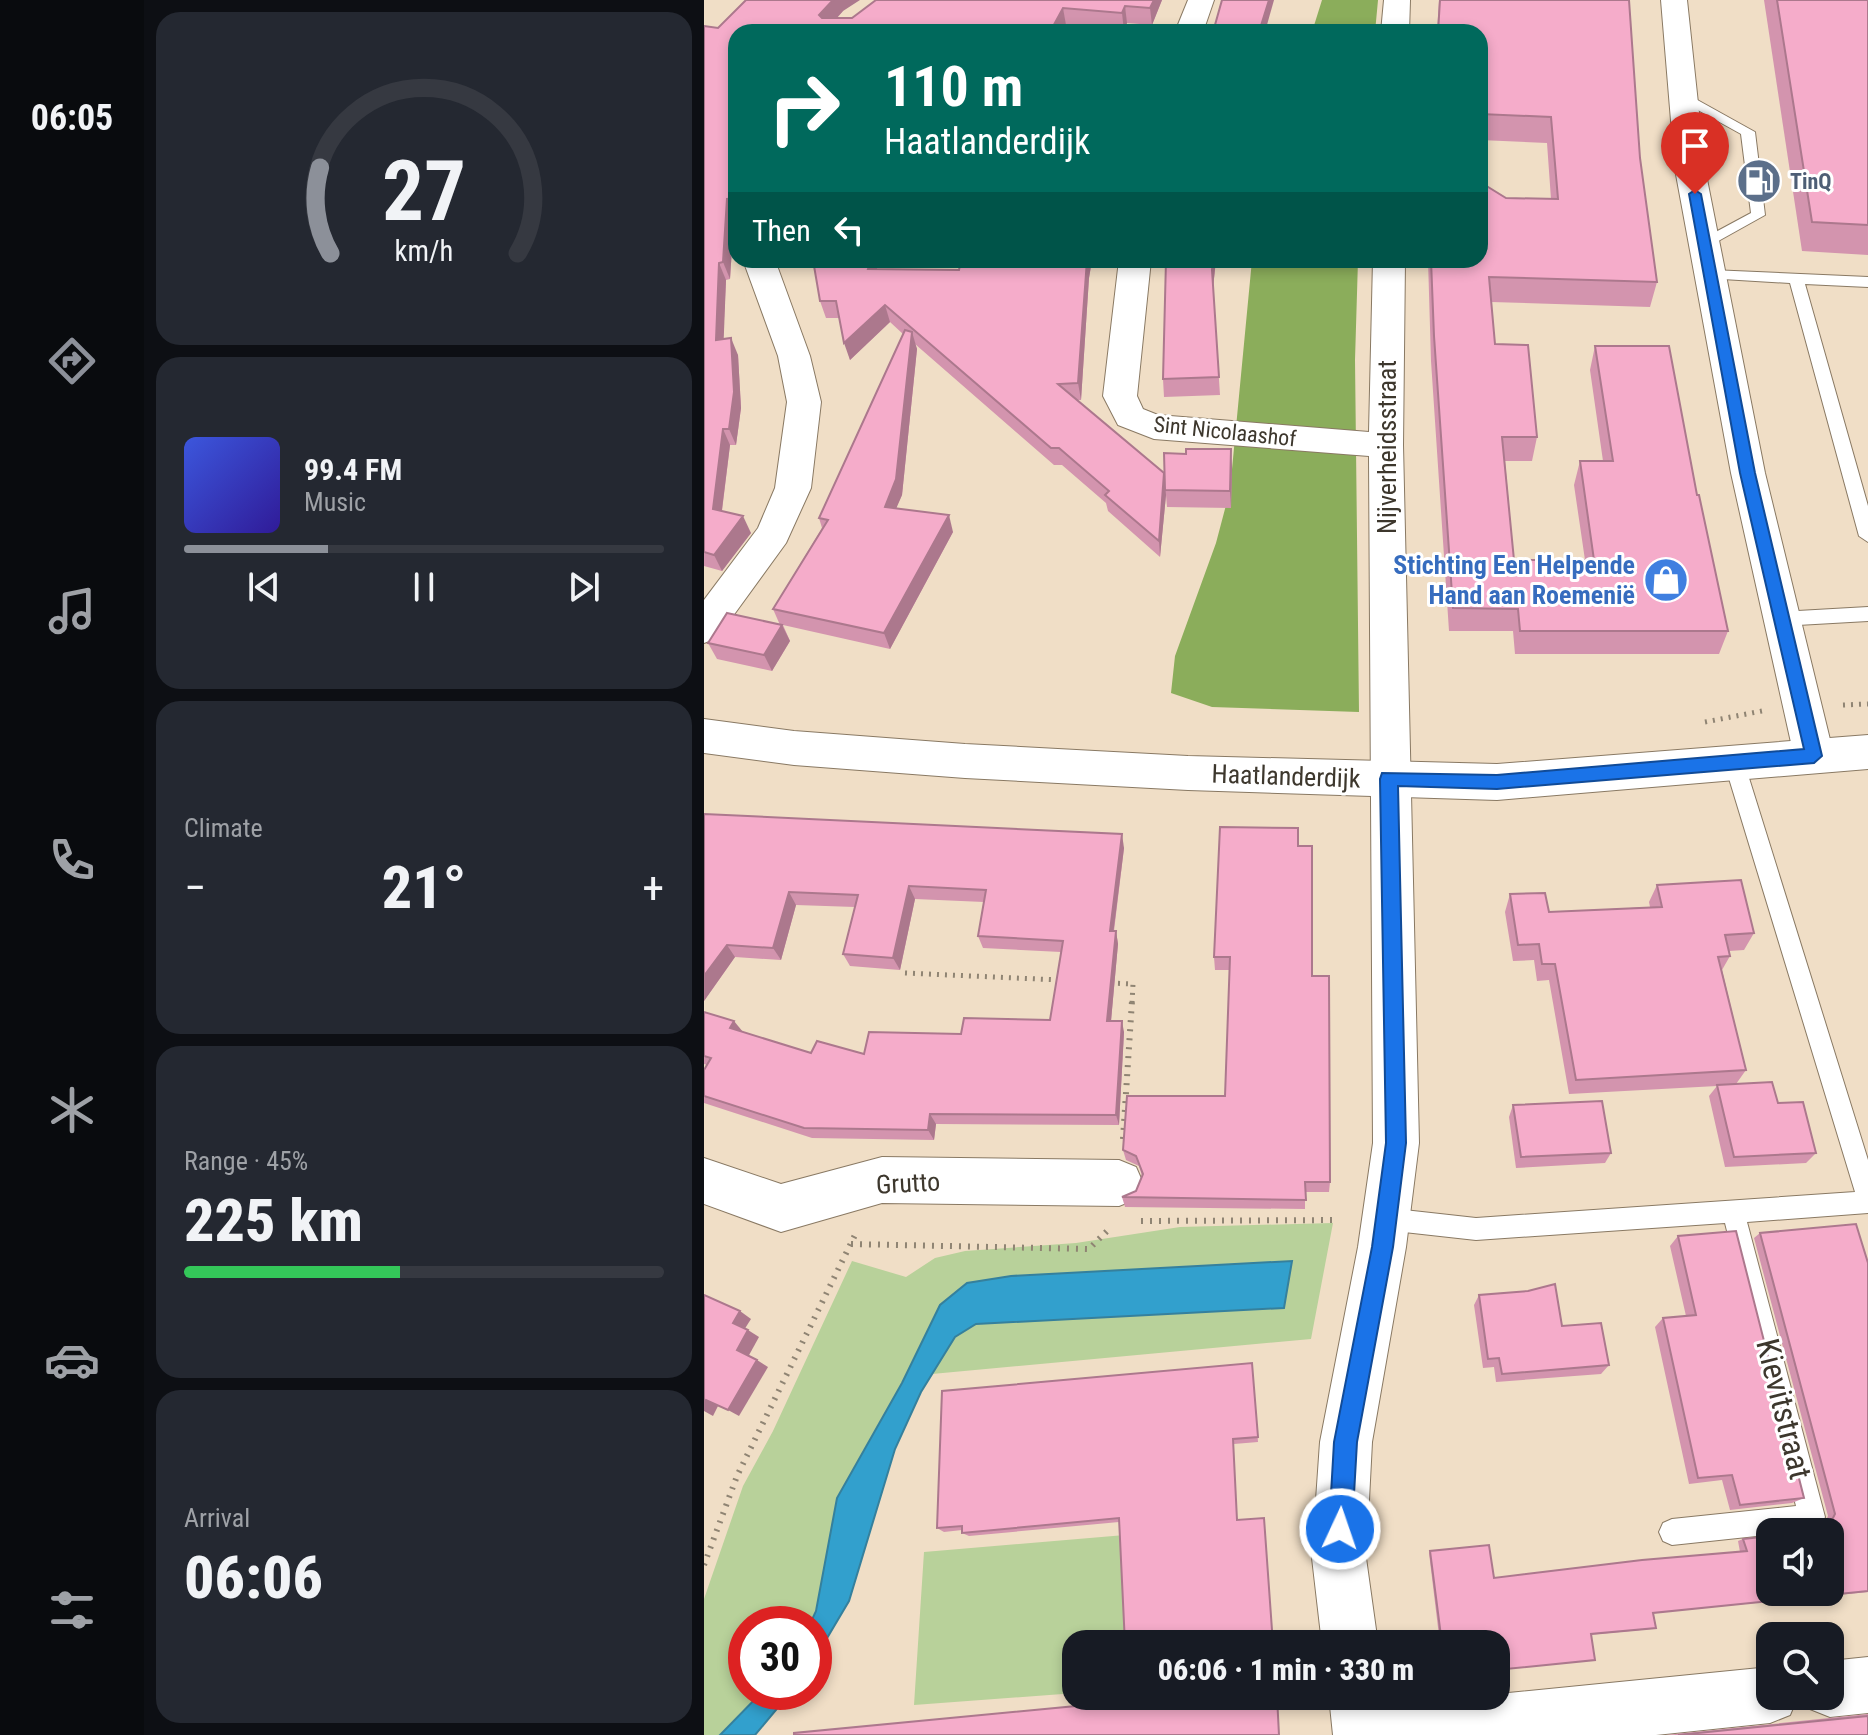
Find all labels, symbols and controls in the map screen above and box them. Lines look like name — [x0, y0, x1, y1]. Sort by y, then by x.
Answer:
text: 110 m — [884, 54, 1023, 120]
icon: right — [752, 56, 856, 160]
text: 06:05 — [31, 97, 113, 139]
pin — [1661, 112, 1729, 194]
text: Haatlanderdijk — [884, 121, 1090, 163]
icon: arrive — [1673, 124, 1717, 168]
text: 27 — [382, 143, 466, 240]
fuel station icon: TinQ — [1735, 157, 1783, 205]
place label: TinQ — [1790, 169, 1832, 194]
icon: left — [827, 208, 871, 252]
text: Then — [752, 213, 811, 248]
text: km/h — [395, 234, 453, 268]
icon: directions — [44, 333, 100, 389]
street label: Nijverheidsstraat — [1372, 360, 1402, 534]
street label: Sint Nicolaashof — [1152, 412, 1298, 451]
text: 99.4 FM — [304, 452, 402, 487]
text: Music — [304, 487, 366, 517]
place label: Stichting Een Helpende Hand aan Roemenië — [1393, 550, 1635, 610]
shop icon: Stichting Een Helpende Hand aan Roemenië — [1642, 556, 1690, 604]
icon: previous — [242, 565, 286, 609]
icon: pause — [402, 565, 446, 609]
icon: next — [562, 565, 606, 609]
icon: music — [44, 583, 100, 639]
street label: Haatlanderdijk — [1211, 758, 1361, 794]
text: Climate — [184, 813, 263, 843]
icon: phone — [44, 832, 100, 888]
text: 21° — [382, 852, 466, 923]
text: − — [184, 862, 206, 914]
text: + — [642, 862, 664, 914]
icon: climate — [44, 1082, 100, 1138]
text: Range · 45% — [184, 1146, 308, 1176]
street label: Grutto — [875, 1166, 941, 1200]
text: 225 km — [184, 1185, 363, 1256]
icon: car — [44, 1332, 100, 1388]
street label: Kievitstraat — [1748, 1335, 1820, 1483]
position arrow — [1298, 1487, 1382, 1571]
text: Arrival — [184, 1503, 250, 1533]
map controls — [1756, 1518, 1844, 1710]
button: sound — [1756, 1518, 1844, 1606]
text: 06:06 — [184, 1542, 323, 1613]
icon: filters — [44, 1582, 100, 1638]
speed limit sign: 30 — [728, 1606, 832, 1710]
button: search — [1756, 1622, 1844, 1710]
text: 06:06 · 1 min · 330 m — [1158, 1652, 1414, 1687]

